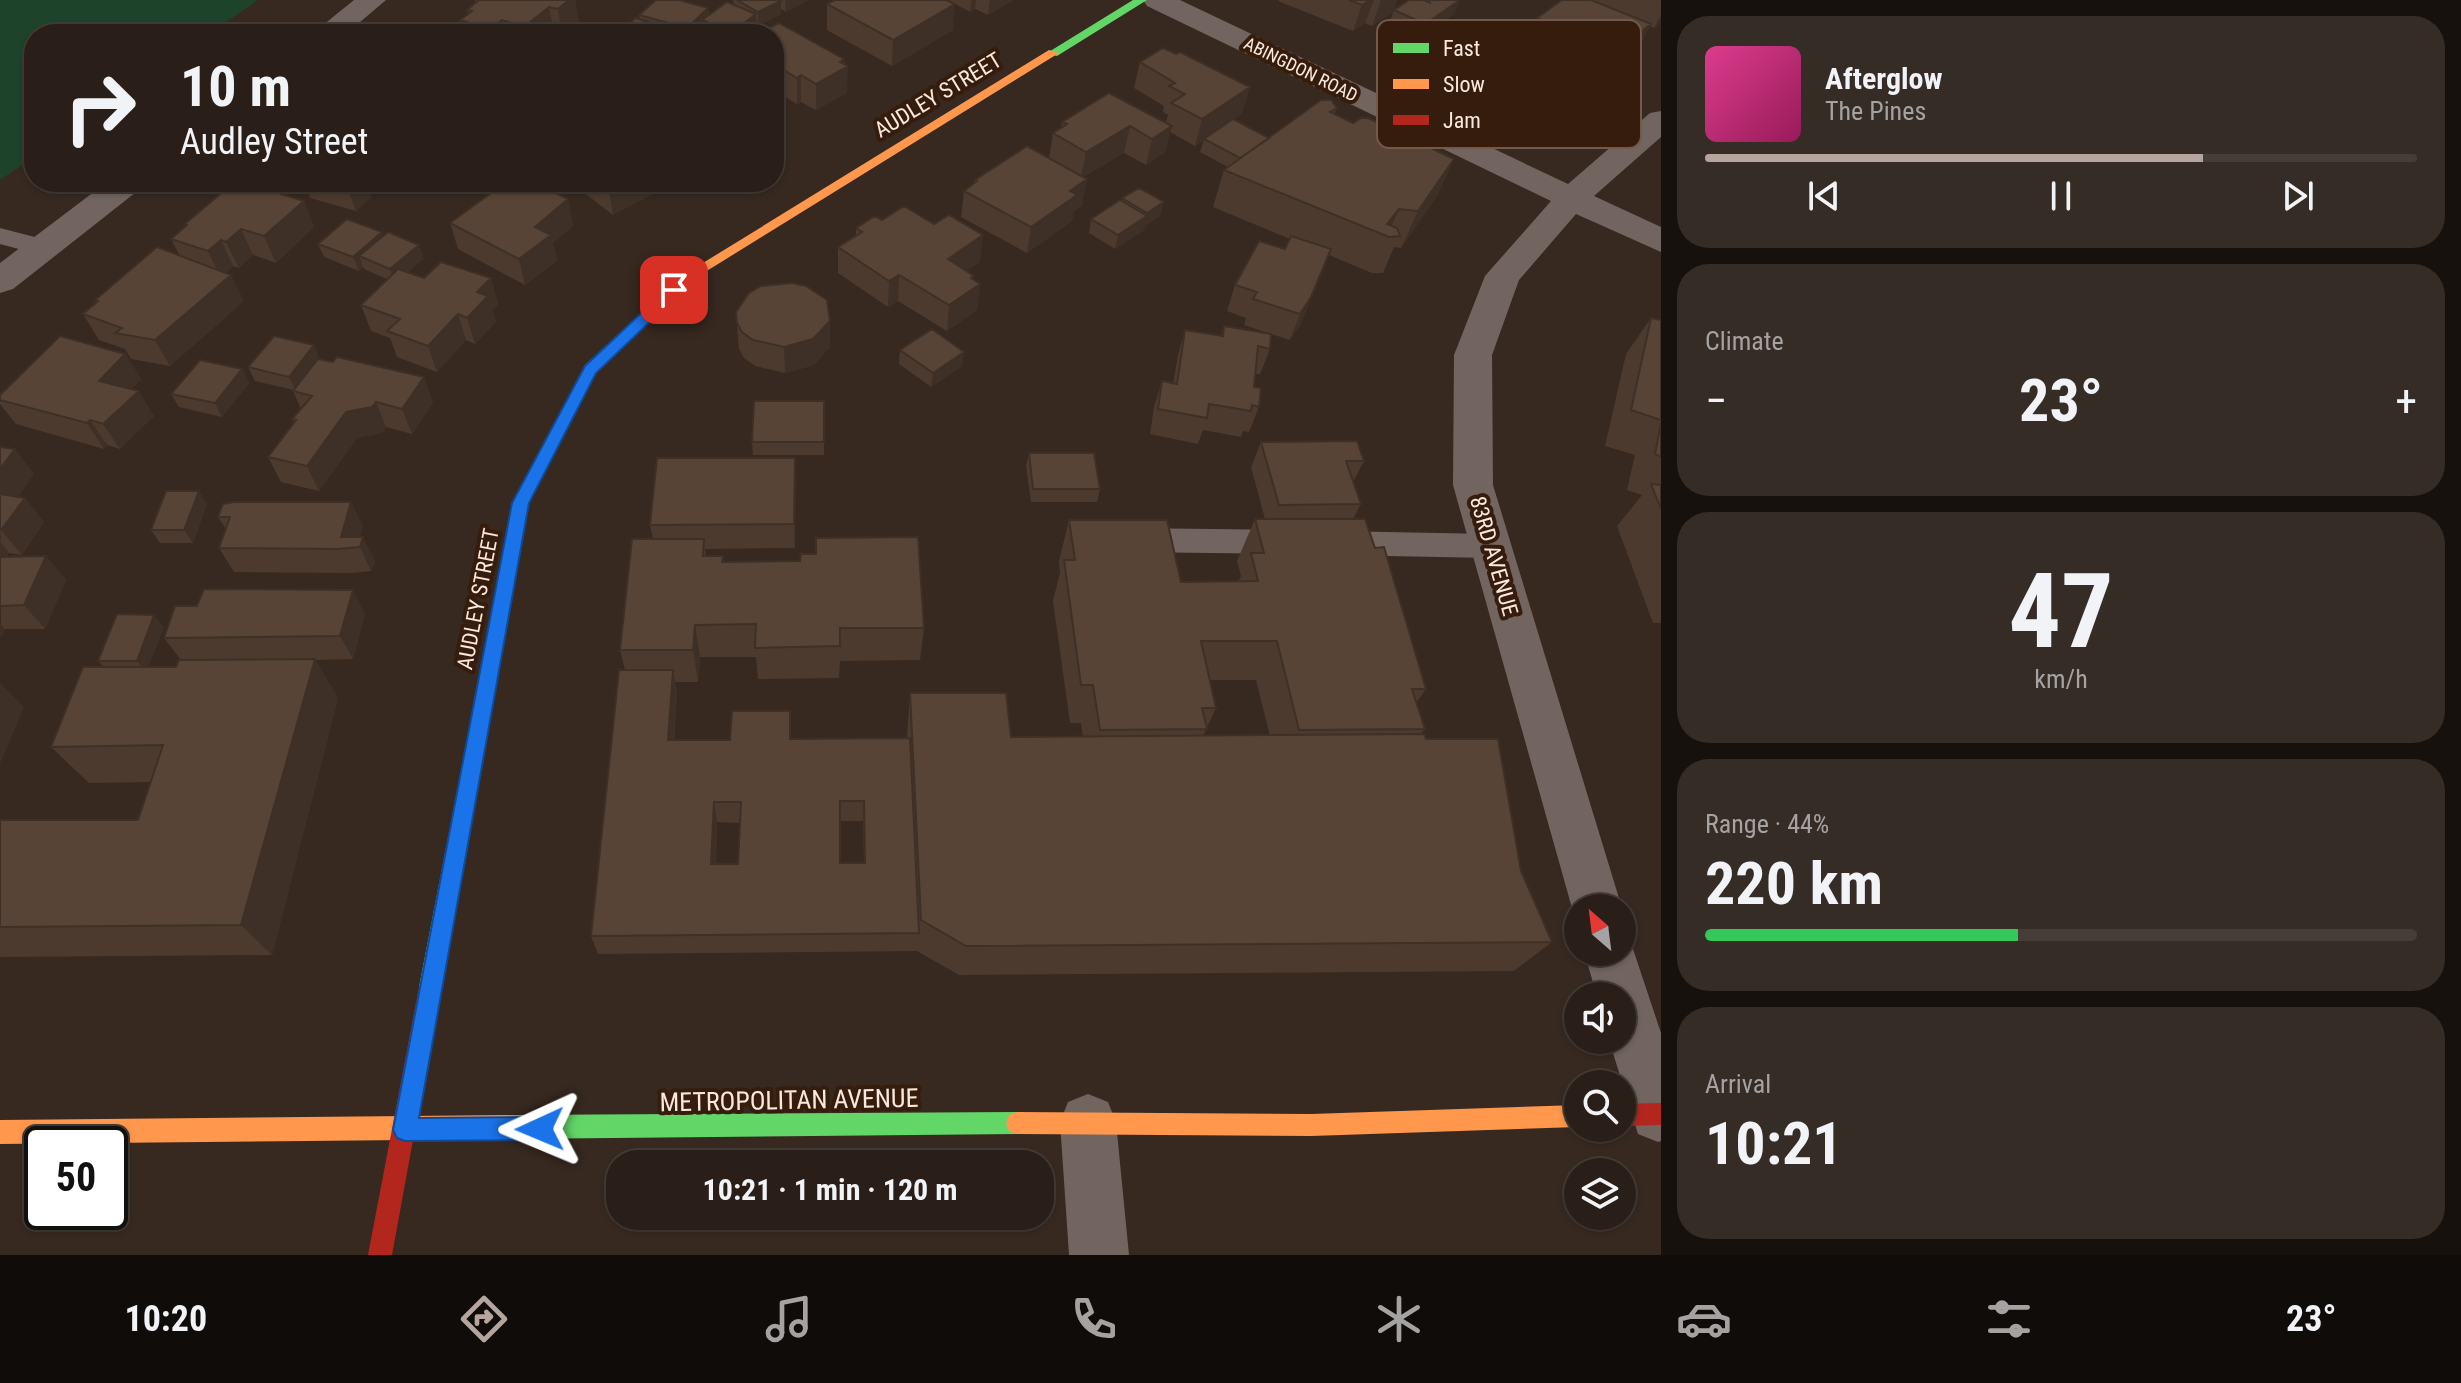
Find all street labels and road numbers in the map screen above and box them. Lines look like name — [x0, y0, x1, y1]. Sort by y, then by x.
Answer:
street label: ABINGDON ROAD — [1241, 32, 1361, 106]
street label: AUDLEY STREET — [870, 47, 1006, 143]
street label: 83RD AVENUE — [1465, 493, 1523, 619]
street label: AUDLEY STREET — [452, 526, 504, 672]
street label: METROPOLITAN AVENUE — [659, 1083, 919, 1117]

